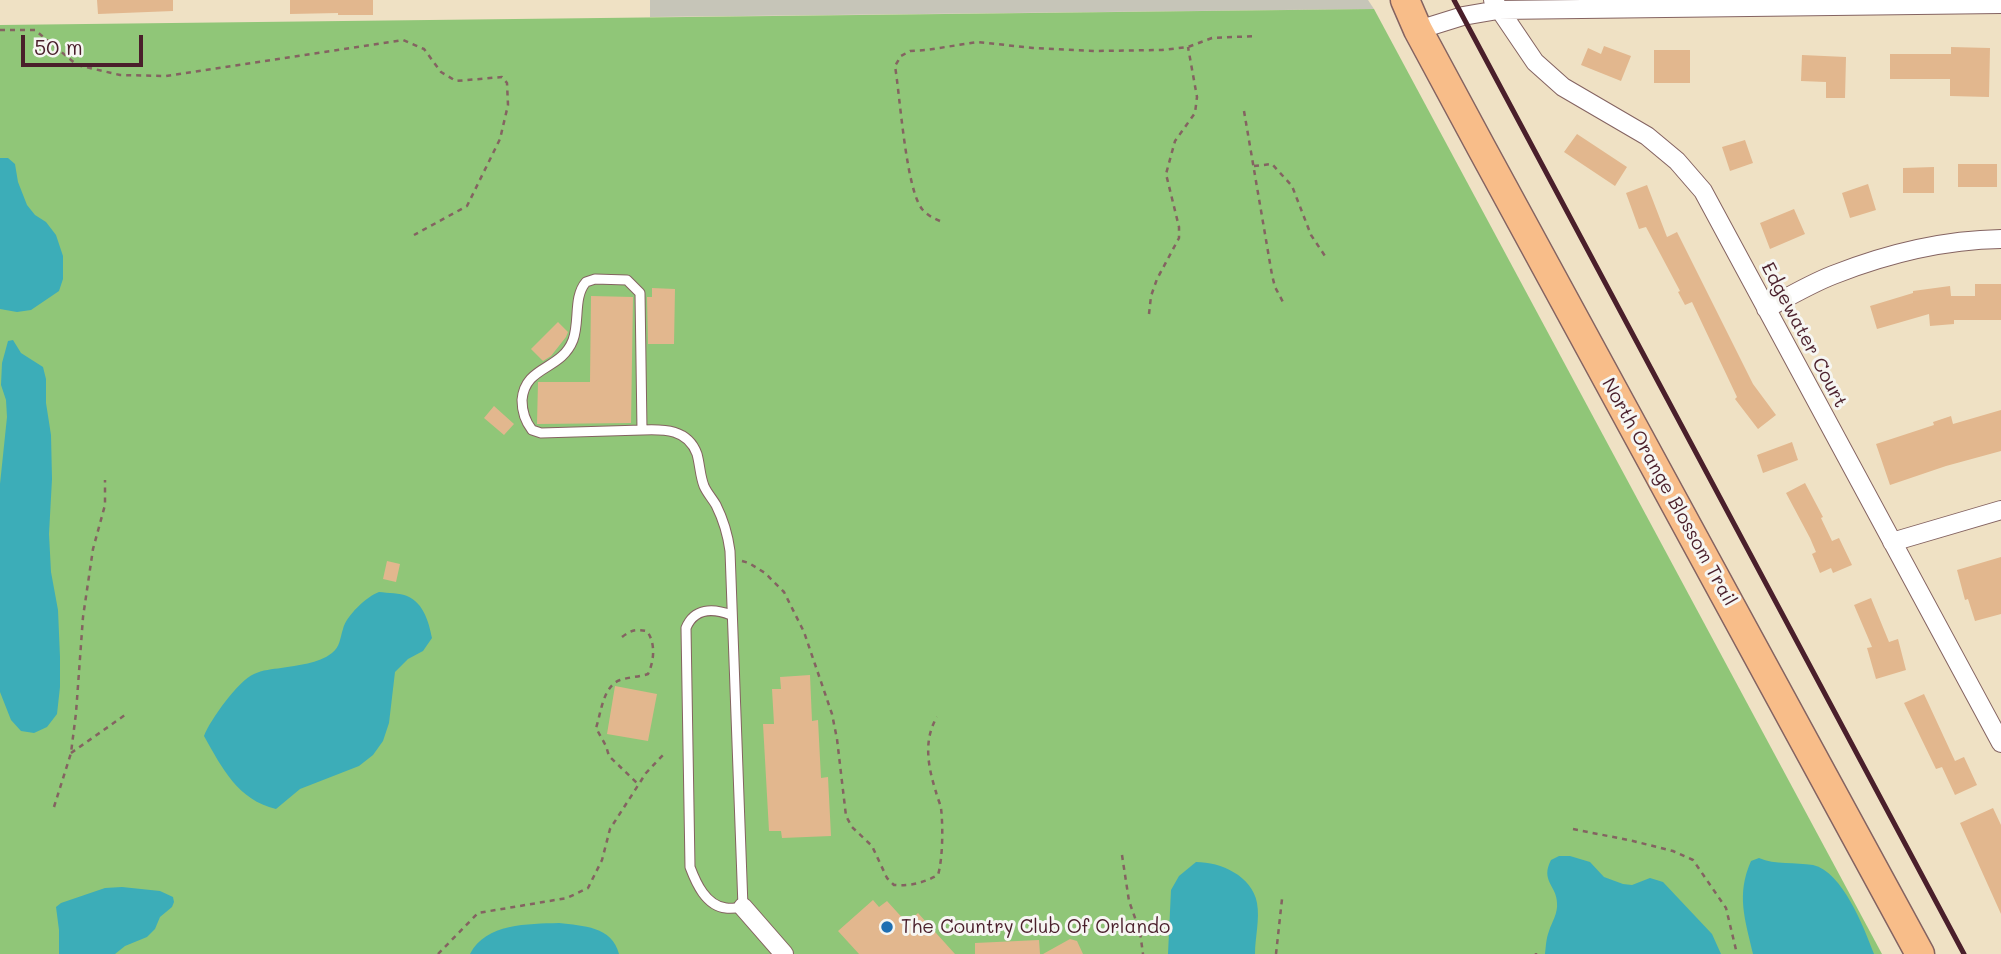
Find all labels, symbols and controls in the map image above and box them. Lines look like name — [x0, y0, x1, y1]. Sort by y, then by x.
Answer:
scale bar — [24, 21, 147, 65]
text: 50 m — [34, 33, 83, 60]
street label: Edgewater Court — [1756, 259, 1852, 411]
street label: North Orange Blossom Trail — [1597, 374, 1741, 610]
place label: The Country Club Of Orlando — [901, 916, 1170, 938]
marker: The Country Club Of Orlando — [879, 919, 895, 935]

